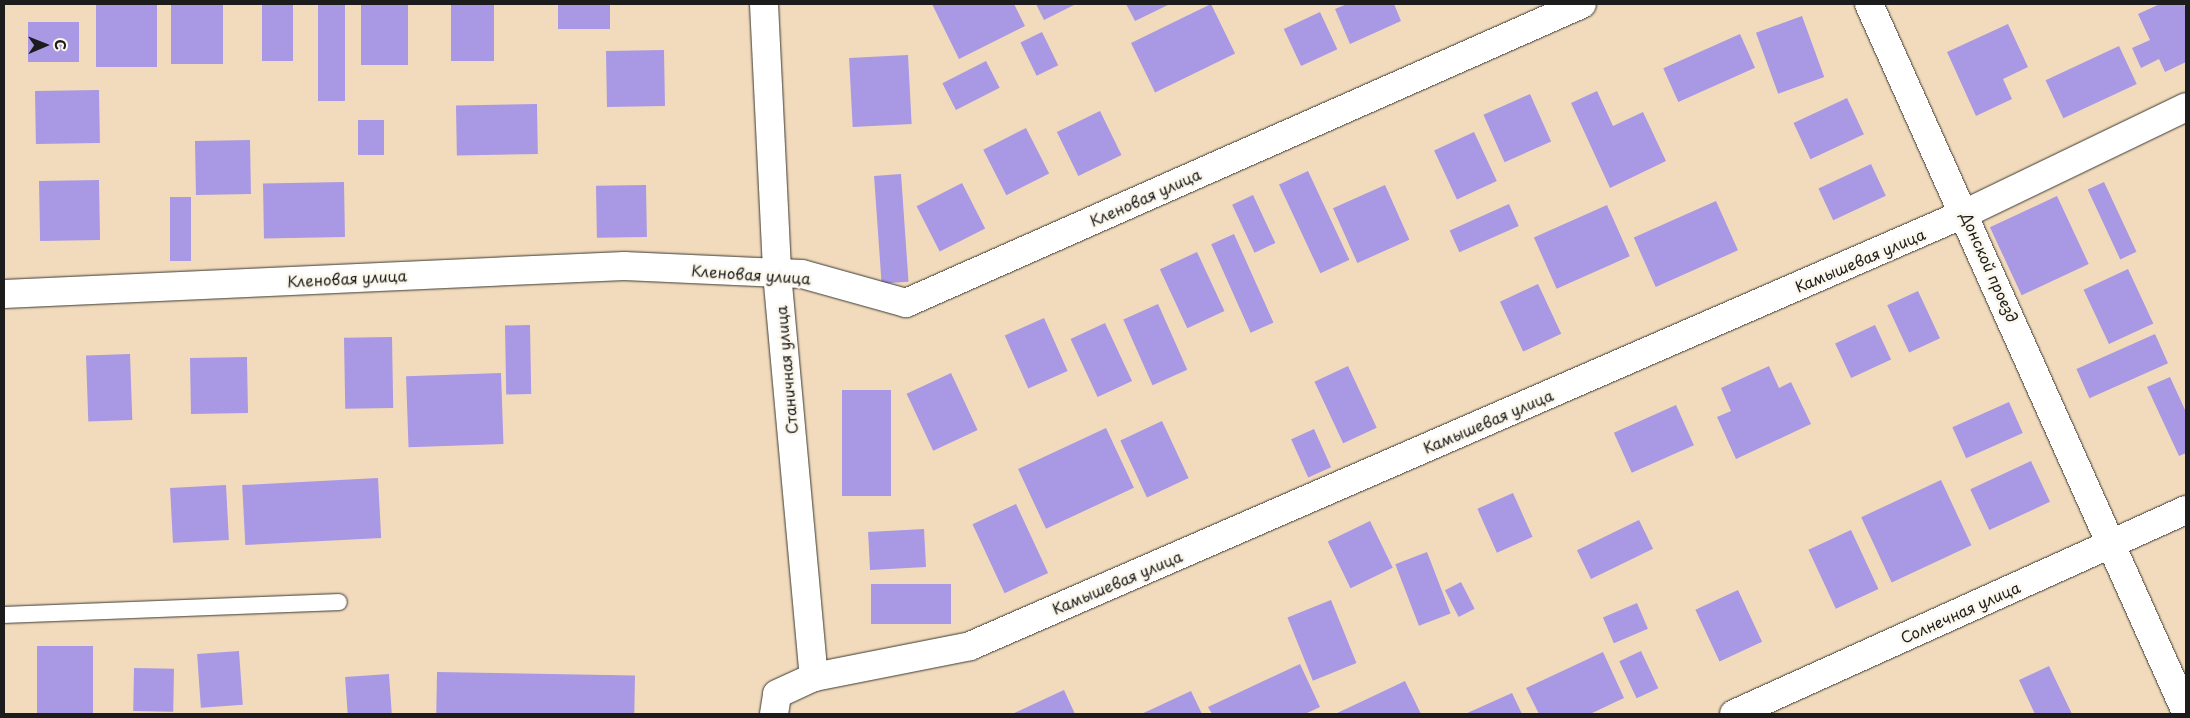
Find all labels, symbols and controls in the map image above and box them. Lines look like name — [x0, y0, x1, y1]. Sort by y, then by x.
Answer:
north arrow — [20, 20, 70, 70]
text: С — [50, 39, 71, 50]
street label: Кленовая улица — [1086, 164, 1204, 230]
street label: Донской проезд — [1958, 209, 2022, 325]
street label: Камышевая улица — [1792, 224, 1928, 296]
street label: Кленовая улица — [690, 261, 812, 287]
street label: Кленовая улица — [286, 266, 408, 290]
street label: Станичная улица — [771, 305, 801, 435]
street label: Камышевая улица — [1420, 385, 1556, 457]
street label: Камышевая улица — [1049, 546, 1185, 618]
street label: Солнечная улица — [1897, 577, 2023, 647]

